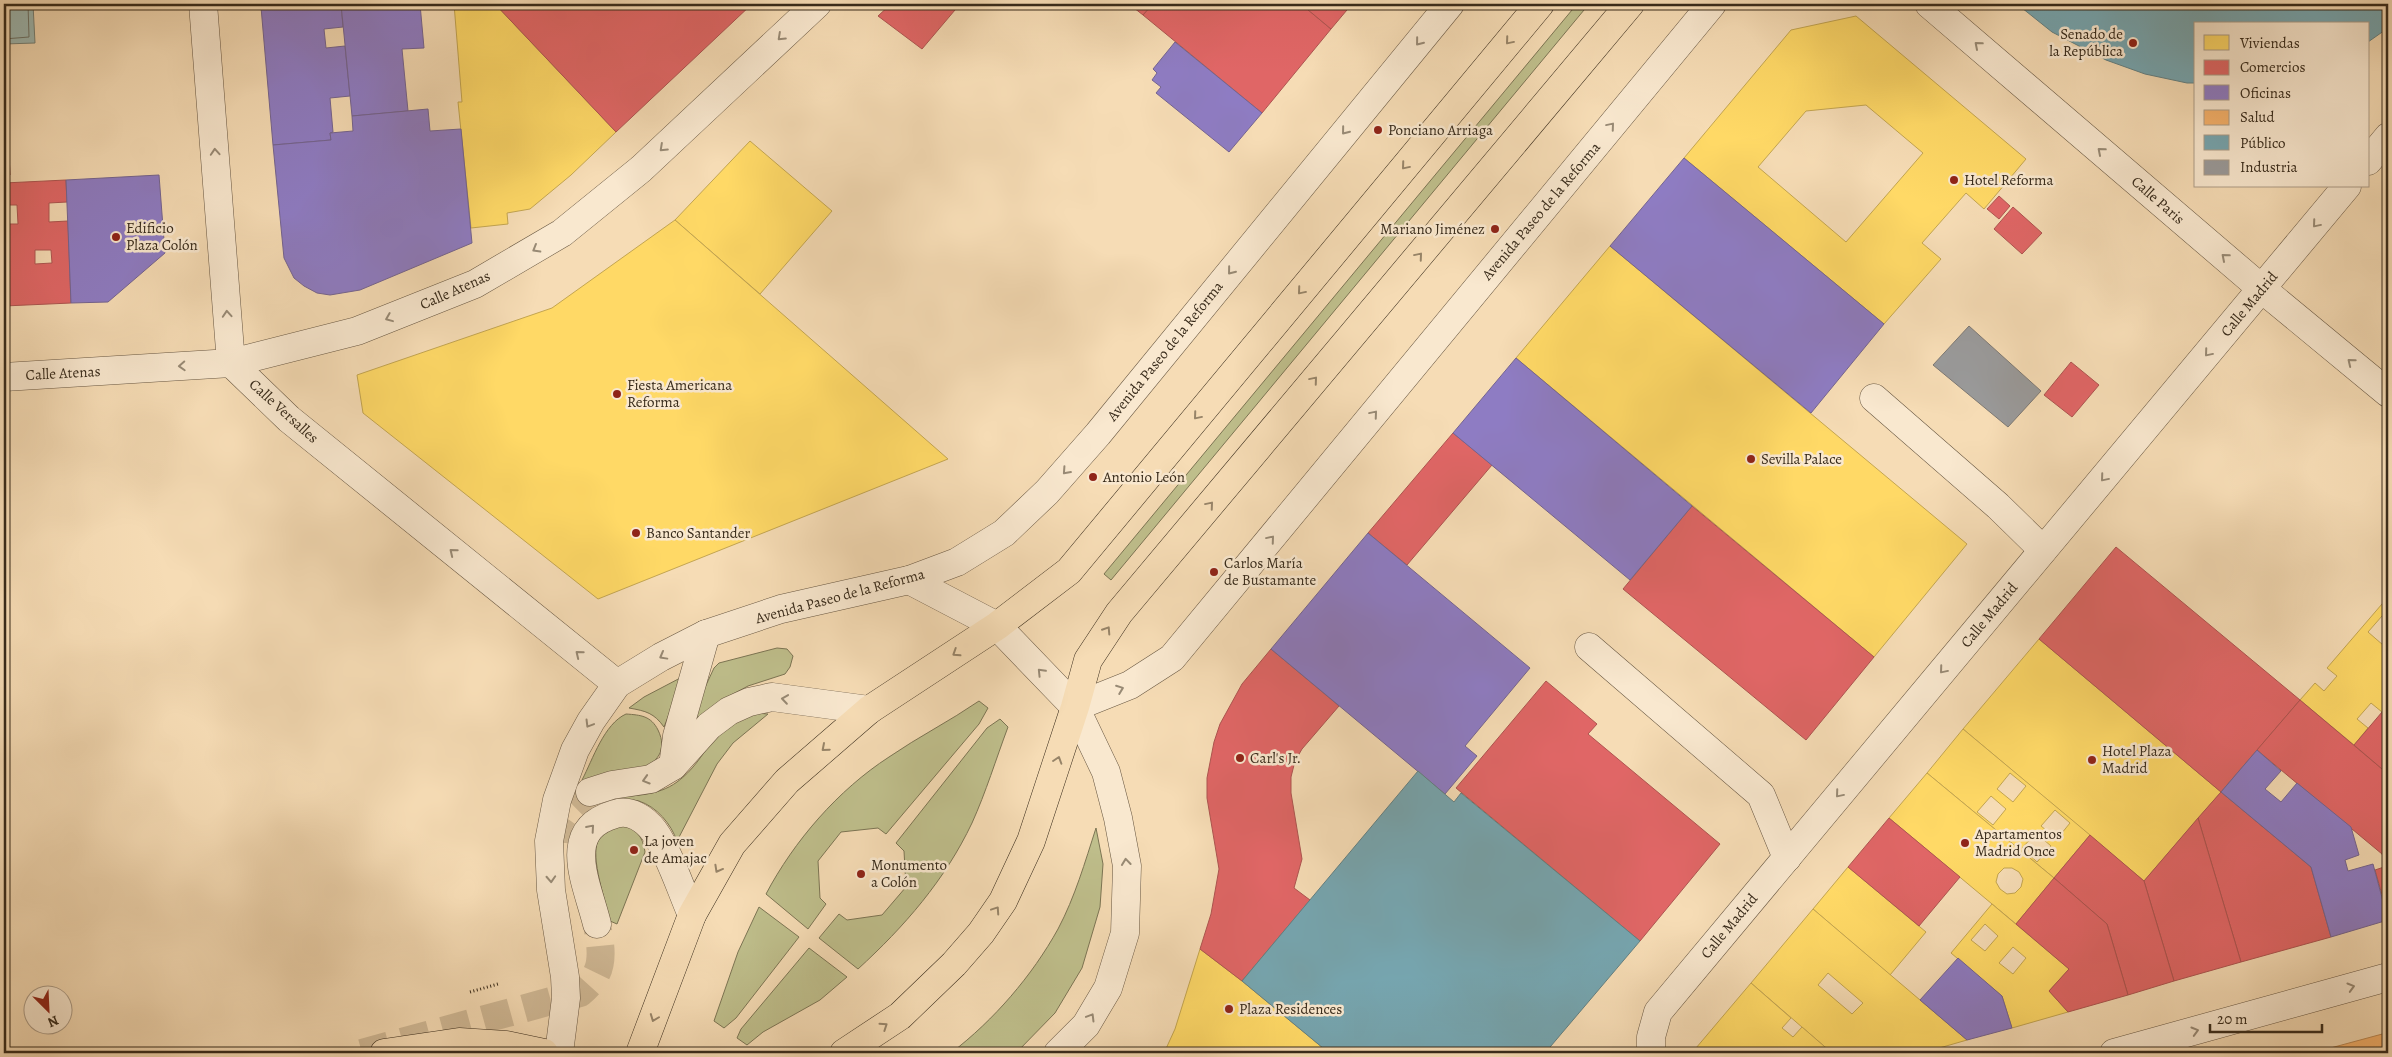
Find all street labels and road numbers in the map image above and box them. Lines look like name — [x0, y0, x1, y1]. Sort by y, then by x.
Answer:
street label: Avenida Paseo de la Reforma — [1477, 138, 1605, 285]
street label: Calle Paris — [2127, 171, 2189, 229]
street label: Calle Atenas — [417, 266, 493, 314]
street label: Calle Madrid — [2216, 267, 2283, 341]
street label: Avenida Paseo de la Reforma — [1102, 277, 1228, 426]
street label: Calle Atenas — [25, 361, 101, 385]
street label: Calle Versalles — [245, 374, 323, 448]
street label: Avenida Paseo de la Reforma — [752, 564, 927, 628]
street label: Calle Madrid — [1956, 578, 2023, 652]
street label: Calle Madrid — [1696, 889, 1763, 963]

